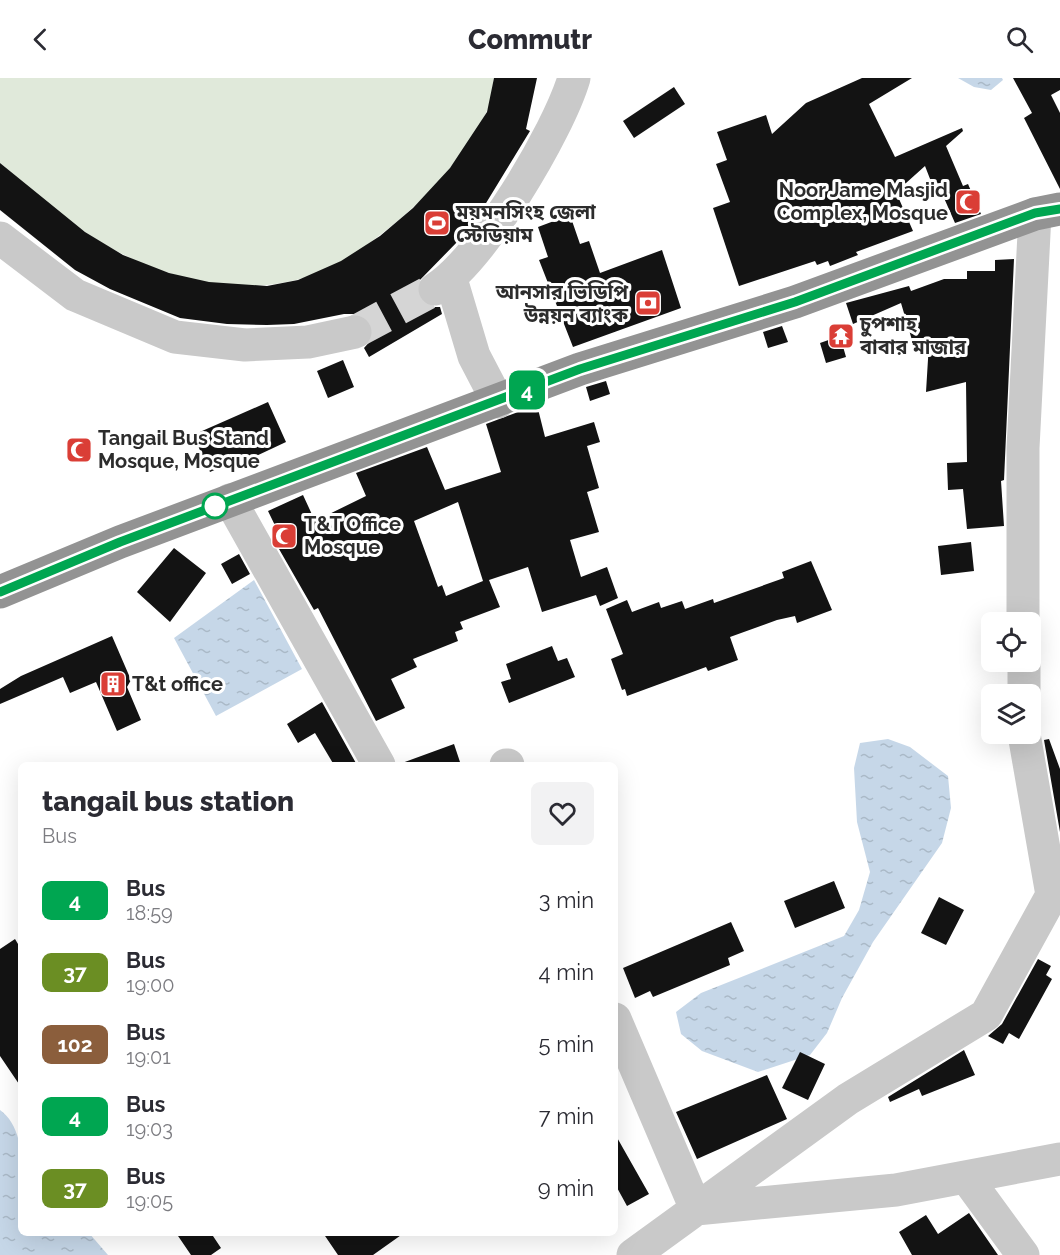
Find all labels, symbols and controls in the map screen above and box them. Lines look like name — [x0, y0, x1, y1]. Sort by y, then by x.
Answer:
icon: back — [24, 23, 57, 56]
icon: search — [1003, 23, 1036, 56]
text: Commutr — [468, 24, 592, 55]
place label: Noor Jame Masjid Complex, Mosque — [777, 178, 948, 225]
mosque icon: Noor Jame Masjid Complex, Mosque — [953, 187, 983, 217]
place label: ময়মনসিংহ জেলা স্টেডিয়াম — [455, 200, 596, 247]
sports icon: ময়মনসিংহ জেলা স্টেডিয়াম — [422, 208, 452, 238]
place label: আনসার ভিডিপি উন্নয়ন ব্যাংক — [495, 280, 629, 327]
bank icon: আনসার ভিডিপি উন্নয়ন ব্যাংক — [633, 288, 663, 318]
place label: চুপশাহ বাবার মাজার — [859, 312, 967, 359]
temple icon: চুপশাহ বাবার মাজার — [826, 321, 856, 351]
line badge: 4 — [508, 370, 546, 410]
text: 4 — [521, 378, 533, 403]
place label: Tangail Bus Stand Mosque, Mosque — [98, 426, 269, 473]
mosque icon: Tangail Bus Stand Mosque, Mosque — [64, 435, 94, 465]
unlabelled marker — [202, 493, 228, 519]
place label: T&T Office Mosque — [304, 512, 401, 559]
mosque icon: T&T Office Mosque — [269, 521, 299, 551]
map controls — [981, 612, 1041, 744]
button: locate — [981, 612, 1041, 672]
building icon: T&t office — [98, 669, 128, 699]
place label: T&t office — [132, 672, 223, 696]
button: layers — [981, 684, 1041, 744]
button: heart — [531, 782, 594, 845]
text: tangail bus station — [42, 785, 294, 818]
text: Bus — [42, 824, 77, 848]
text: Bus — [126, 875, 165, 901]
text: 3 min — [539, 887, 594, 913]
text: 4 — [69, 888, 81, 913]
text: 18:59 — [126, 901, 173, 925]
text: Bus — [126, 947, 165, 973]
text: 4 min — [539, 959, 594, 985]
text: 37 — [63, 960, 87, 985]
text: 19:00 — [126, 973, 175, 997]
text: Bus — [126, 1019, 165, 1045]
text: 5 min — [539, 1031, 594, 1057]
text: 102 — [57, 1032, 93, 1057]
text: 19:01 — [126, 1045, 171, 1069]
text: Bus — [126, 1091, 165, 1117]
text: 7 min — [539, 1103, 594, 1129]
text: 4 — [69, 1104, 81, 1129]
text: 19:03 — [126, 1117, 173, 1141]
text: Bus — [126, 1163, 165, 1189]
text: 9 min — [538, 1175, 594, 1201]
text: 37 — [63, 1176, 87, 1201]
text: 19:05 — [126, 1189, 173, 1213]

